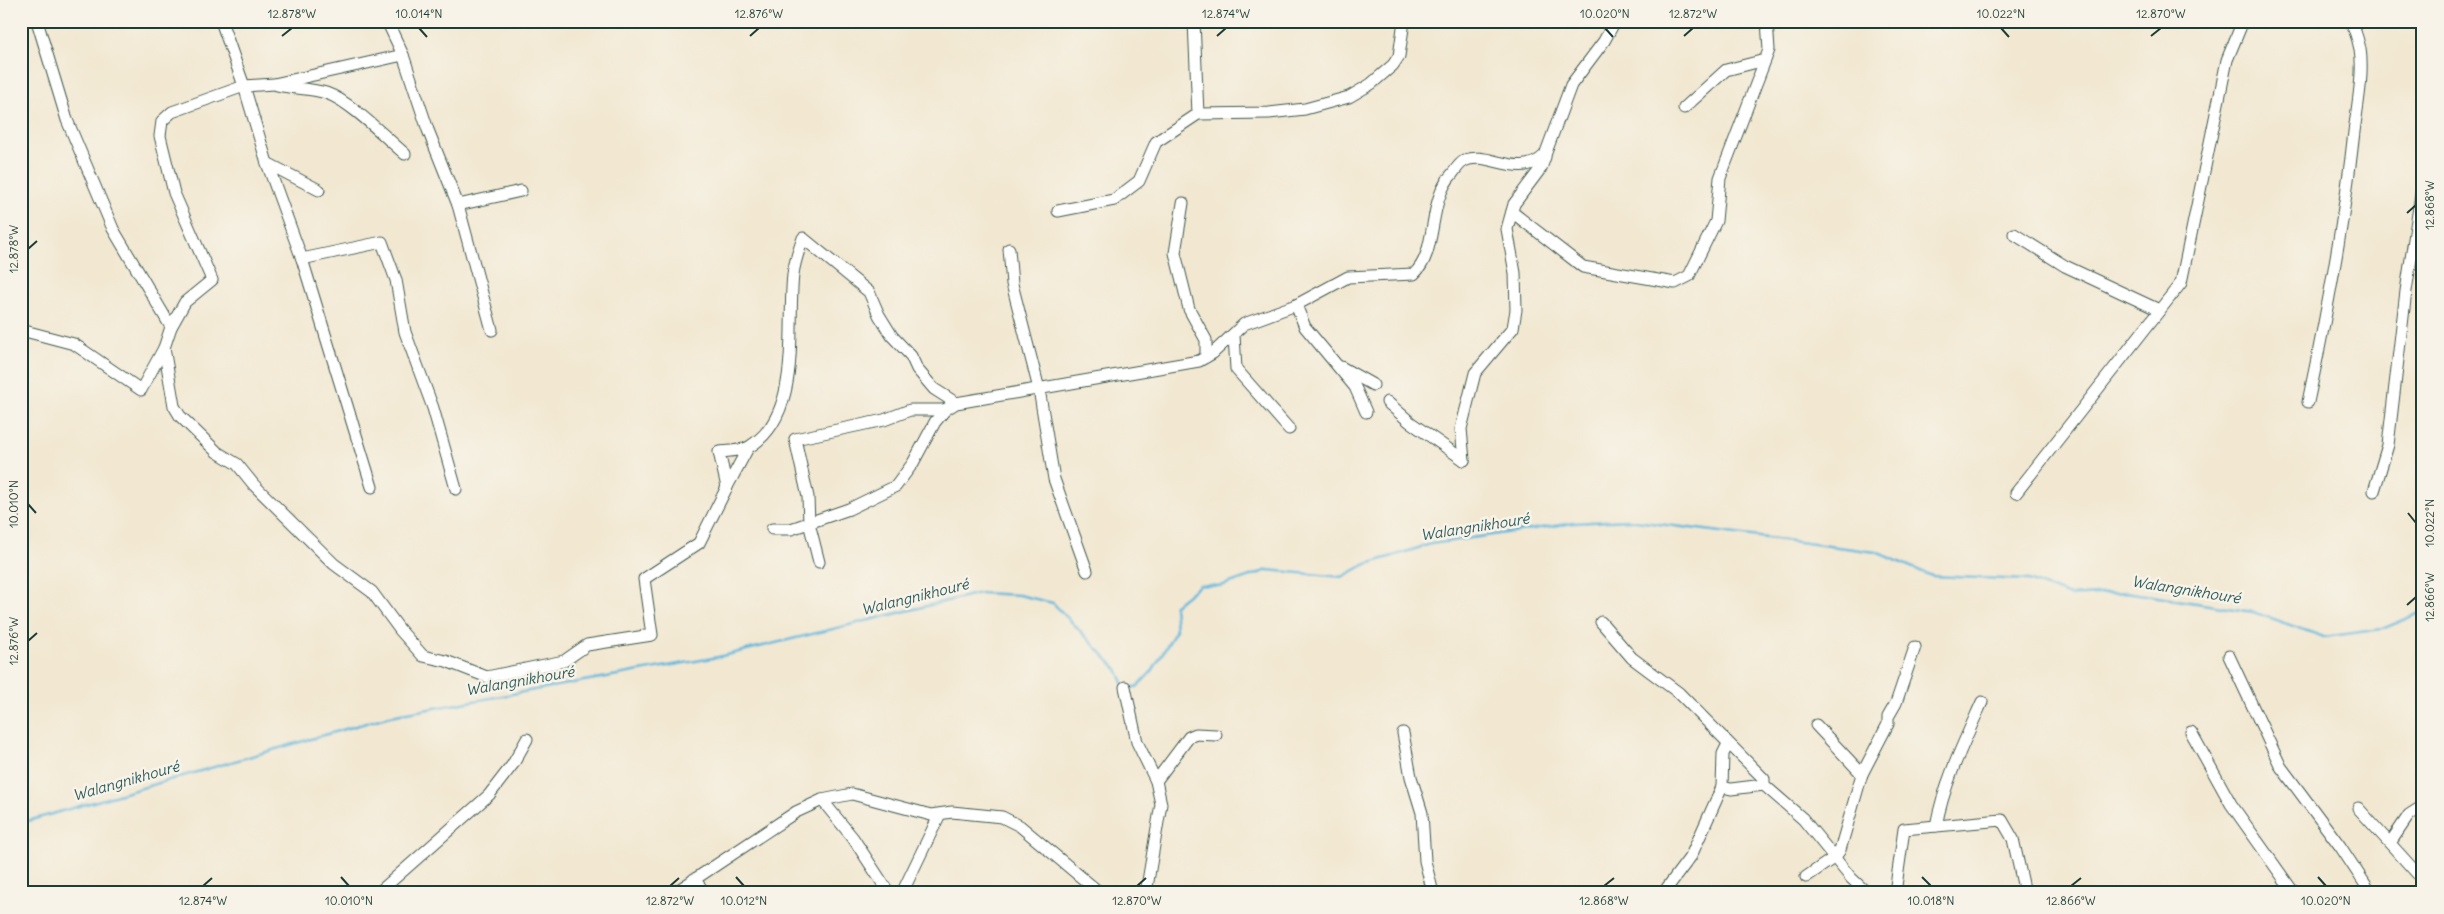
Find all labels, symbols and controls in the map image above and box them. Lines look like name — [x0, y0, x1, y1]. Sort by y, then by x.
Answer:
text: 12.878°W — [268, 6, 316, 21]
text: 10.014°N — [395, 6, 443, 21]
text: 12.876°W — [735, 6, 783, 21]
text: 12.874°W — [1202, 6, 1250, 21]
text: 10.020°N — [1580, 6, 1630, 21]
text: 12.872°W — [1669, 6, 1717, 21]
text: 10.022°N — [1977, 6, 2025, 21]
text: 12.870°W — [2136, 6, 2186, 21]
text: 12.868°W — [2422, 180, 2437, 230]
text: 12.878°W — [6, 225, 21, 273]
text: 10.010°N — [6, 480, 21, 528]
text: 10.022°N — [2422, 499, 2437, 547]
water label: Walangnikhouré — [1419, 508, 1532, 544]
water label: Walangnikhouré — [2130, 572, 2243, 608]
text: 12.866°W — [2422, 572, 2437, 622]
water label: Walangnikhouré — [859, 574, 971, 619]
text: 12.876°W — [6, 617, 21, 665]
water label: Walangnikhouré — [464, 661, 577, 699]
water label: Walangnikhouré — [70, 756, 182, 805]
text: 12.874°W — [179, 893, 227, 908]
text: 10.010°N — [325, 893, 373, 908]
text: 12.872°W — [646, 893, 694, 908]
text: 10.012°N — [721, 893, 767, 908]
text: 12.870°W — [1112, 893, 1162, 908]
text: 12.868°W — [1579, 893, 1629, 908]
text: 10.018°N — [1907, 893, 1955, 908]
text: 12.866°W — [2046, 893, 2096, 908]
text: 10.020°N — [2301, 893, 2351, 908]

